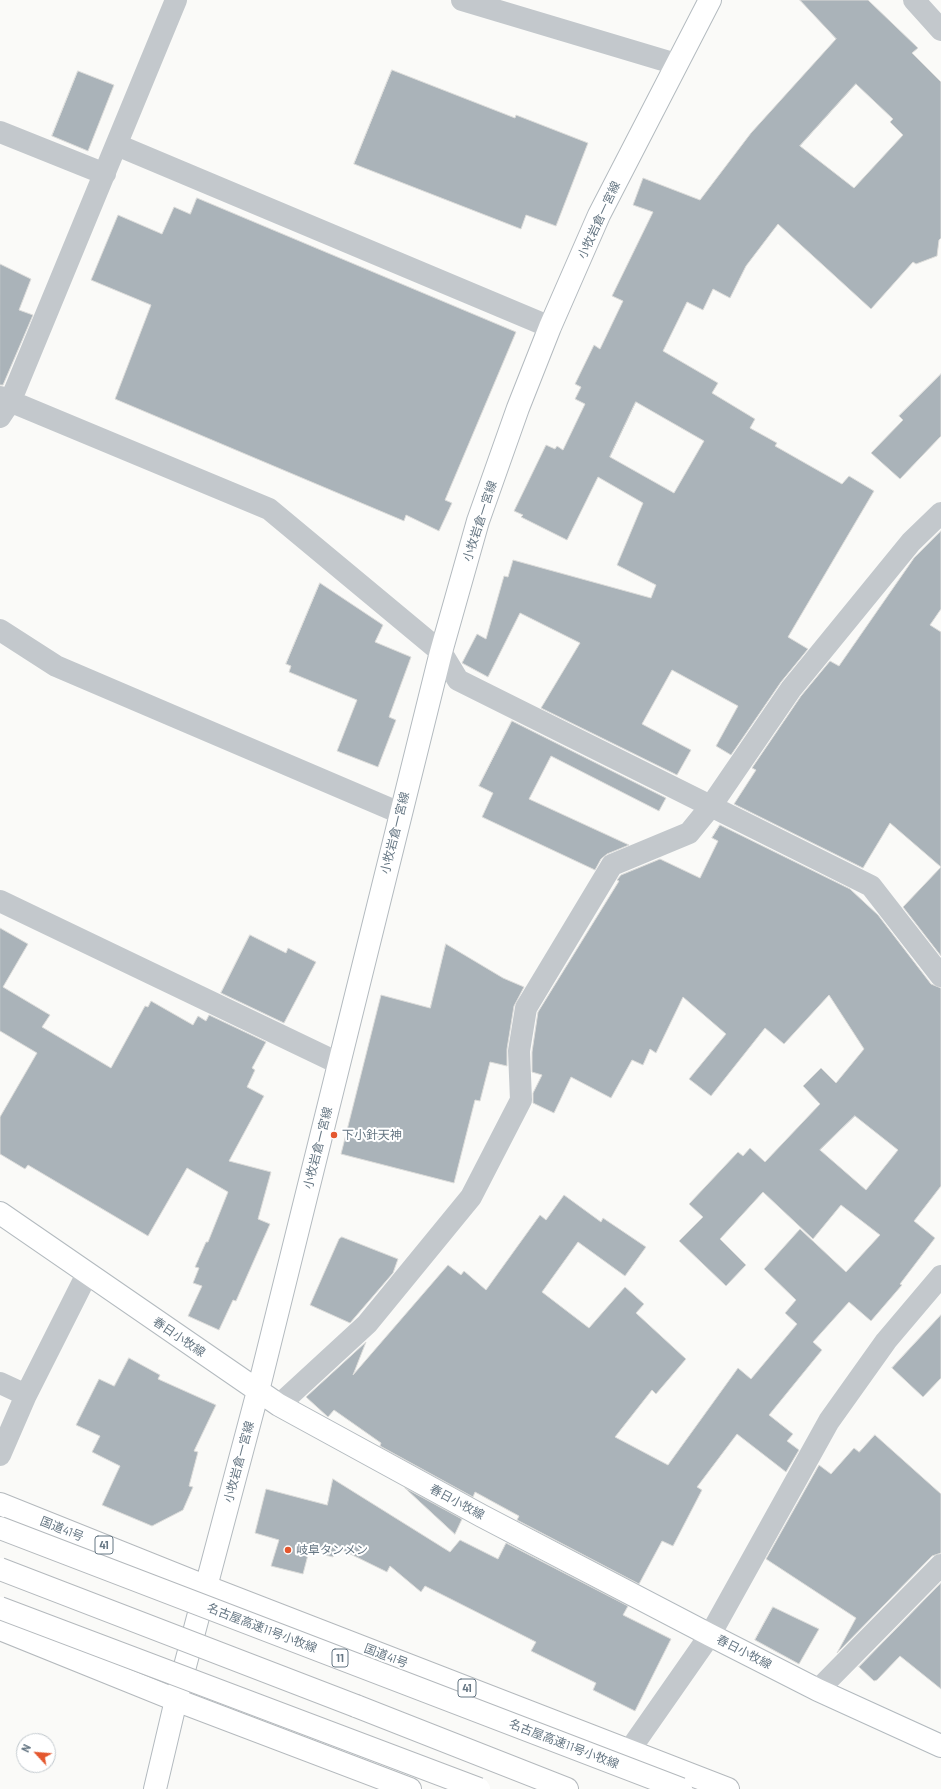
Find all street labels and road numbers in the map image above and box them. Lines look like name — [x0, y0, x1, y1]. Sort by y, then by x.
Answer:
street label: 小牧岩倉一宮線 — [575, 179, 623, 261]
street label: 小牧岩倉一宮線 — [460, 479, 500, 563]
street label: 小牧岩倉一宮線 — [378, 791, 412, 875]
street label: 小牧岩倉一宮線 — [301, 1106, 335, 1190]
street label: 春日小牧線 — [150, 1314, 208, 1360]
street label: 小牧岩倉一宮線 — [221, 1420, 257, 1504]
street label: 春日小牧線 — [427, 1482, 487, 1522]
street label: 国道41号 — [38, 1514, 86, 1544]
road number: 41 — [95, 1536, 113, 1554]
street label: 名古屋高速11号小牧線 — [205, 1600, 319, 1656]
street label: 春日小牧線 — [714, 1632, 774, 1672]
street label: 国道41号 — [362, 1641, 410, 1671]
road number: 11 — [332, 1649, 348, 1667]
road number: 41 — [458, 1679, 476, 1697]
street label: 名古屋高速11号小牧線 — [507, 1716, 621, 1772]

